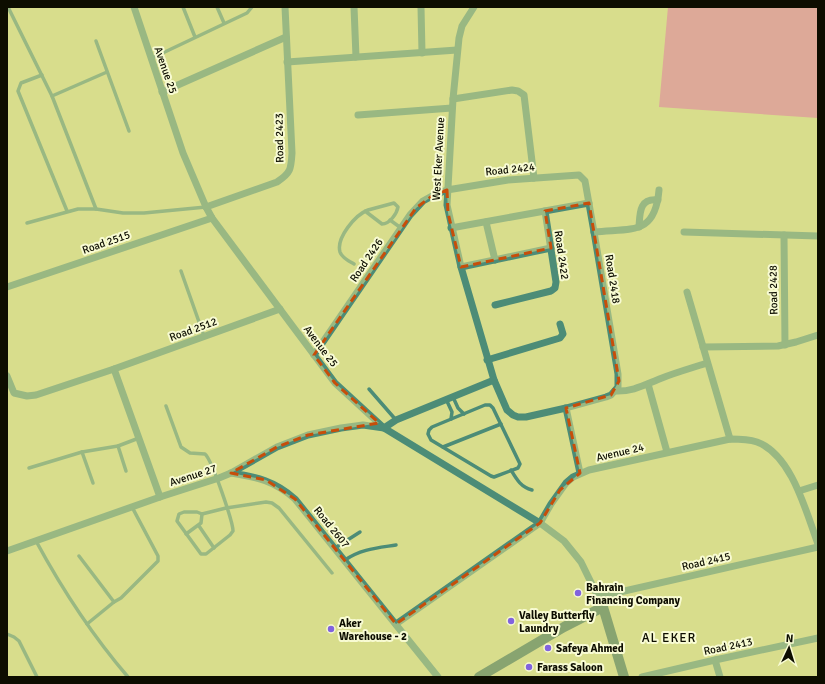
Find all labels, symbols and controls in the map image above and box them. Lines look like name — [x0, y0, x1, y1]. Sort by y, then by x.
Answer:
street label: Avenue 25 — [151, 45, 180, 95]
street label: Road 2423 — [273, 113, 286, 163]
street label: West Eker Avenue — [430, 117, 447, 201]
street label: Road 2424 — [485, 160, 536, 179]
street label: Road 2515 — [81, 228, 132, 257]
street label: Road 2422 — [552, 230, 571, 281]
street label: Road 2426 — [347, 236, 386, 285]
street label: Road 2418 — [602, 254, 623, 305]
street label: Road 2428 — [767, 265, 780, 315]
street label: Road 2512 — [168, 315, 219, 344]
street label: Avenue 25 — [301, 323, 340, 370]
street label: Avenue 24 — [595, 441, 645, 464]
street label: Avenue 27 — [168, 462, 218, 489]
street label: Road 2607 — [311, 504, 352, 551]
street label: Road 2415 — [680, 550, 732, 573]
place label: Bahrain Financing Company — [586, 581, 681, 607]
marker: Bahrain Financing Company — [573, 588, 583, 598]
place label: Valley Butterfly Laundry — [519, 609, 595, 635]
marker: Valley Butterfly Laundry — [506, 616, 516, 626]
place label: Aker Warehouse - 2 — [339, 617, 407, 643]
marker: Aker Warehouse - 2 — [326, 624, 336, 634]
north arrow — [769, 628, 809, 668]
district label: AL EKER — [642, 630, 696, 646]
text: N — [785, 632, 794, 645]
street label: Road 2413 — [702, 635, 754, 658]
place label: Safeya Ahmed — [556, 642, 624, 655]
marker: Safeya Ahmed — [543, 643, 553, 653]
place label: Farass Saloon — [537, 661, 603, 674]
marker: Farass Saloon — [524, 662, 534, 672]

